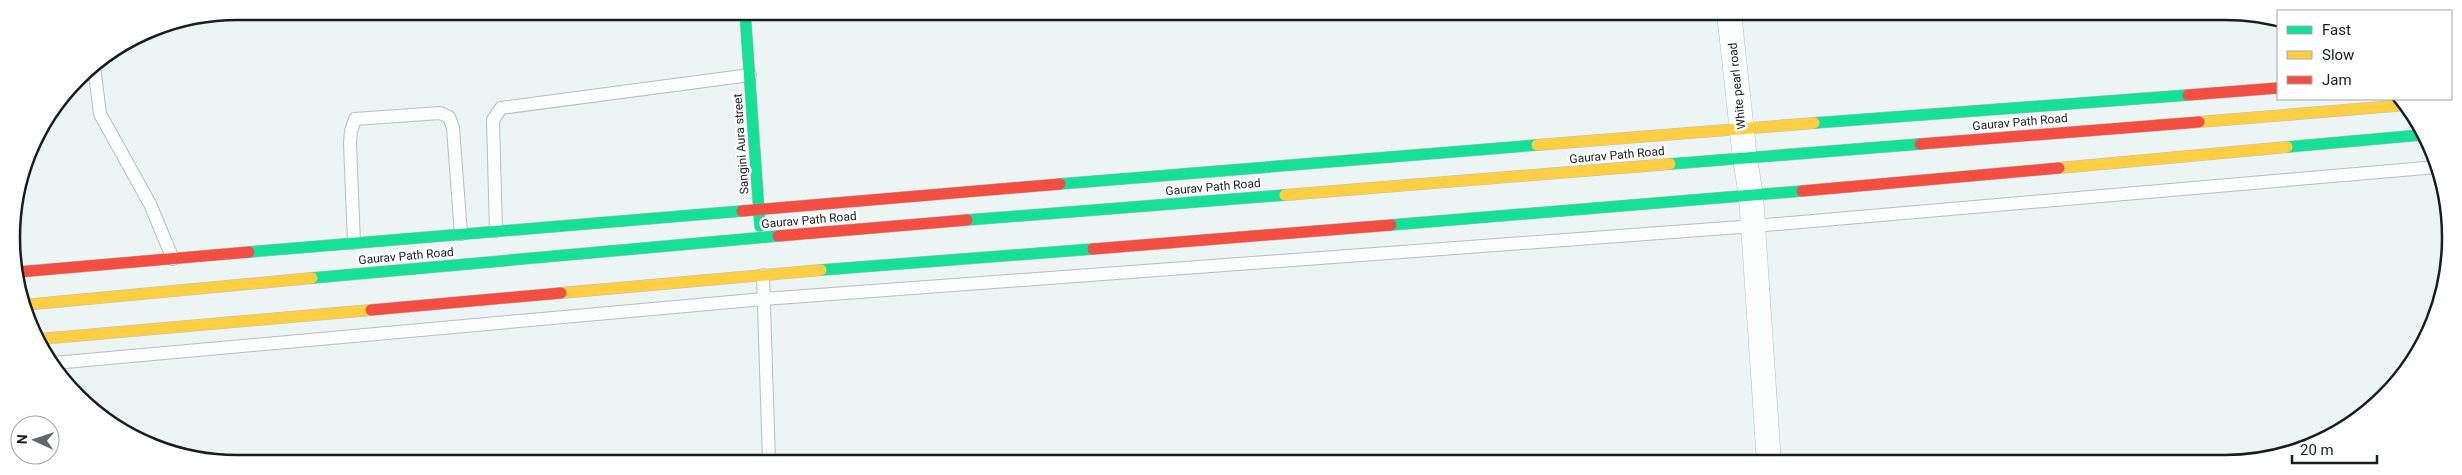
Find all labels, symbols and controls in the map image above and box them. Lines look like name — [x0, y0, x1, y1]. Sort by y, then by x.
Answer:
legend — [2277, 10, 2452, 100]
text: Fast — [2322, 21, 2351, 39]
street label: White pearl road — [1725, 42, 1749, 130]
text: Slow — [2322, 46, 2354, 64]
text: Jam — [2322, 71, 2352, 89]
street label: Sangini Aura street — [730, 93, 752, 195]
street label: Gaurav Path Road — [1972, 111, 2068, 133]
street label: Gaurav Path Road — [1569, 144, 1665, 166]
street label: Gaurav Path Road — [1165, 176, 1261, 198]
street label: Gaurav Path Road — [761, 209, 857, 231]
street label: Gaurav Path Road — [358, 245, 454, 267]
north arrow — [10, 415, 60, 465]
scale bar — [2292, 432, 2377, 464]
text: N — [14, 434, 30, 445]
text: 20 m — [2300, 441, 2334, 459]

